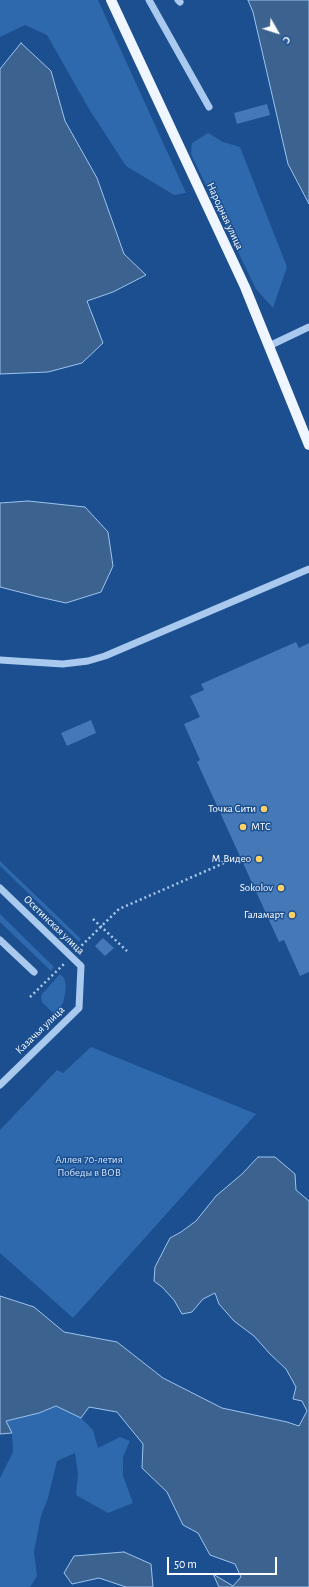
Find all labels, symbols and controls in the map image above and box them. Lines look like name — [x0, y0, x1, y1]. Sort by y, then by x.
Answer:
north arrow — [257, 12, 297, 52]
text: С — [281, 34, 293, 46]
street label: Народная улица — [204, 180, 246, 252]
place label: Точка Сити — [208, 802, 256, 816]
marker: Точка Сити — [259, 804, 269, 814]
place label: МТС — [251, 820, 271, 834]
marker: МТС — [238, 822, 248, 832]
place label: М.Видео — [212, 852, 251, 866]
marker: М.Видео — [254, 854, 264, 864]
place label: Sokolov — [240, 881, 273, 895]
marker: Sokolov — [276, 883, 286, 893]
street label: Осетинская улица — [21, 893, 87, 957]
place label: Галамарт — [244, 908, 284, 922]
marker: Галамарт — [287, 910, 297, 920]
street label: Казачья улица — [13, 1003, 67, 1057]
park label: Аллея 70-летия Победы в ВОВ — [55, 1153, 123, 1179]
scale bar — [169, 1549, 279, 1575]
text: 50 m — [174, 1558, 197, 1570]

